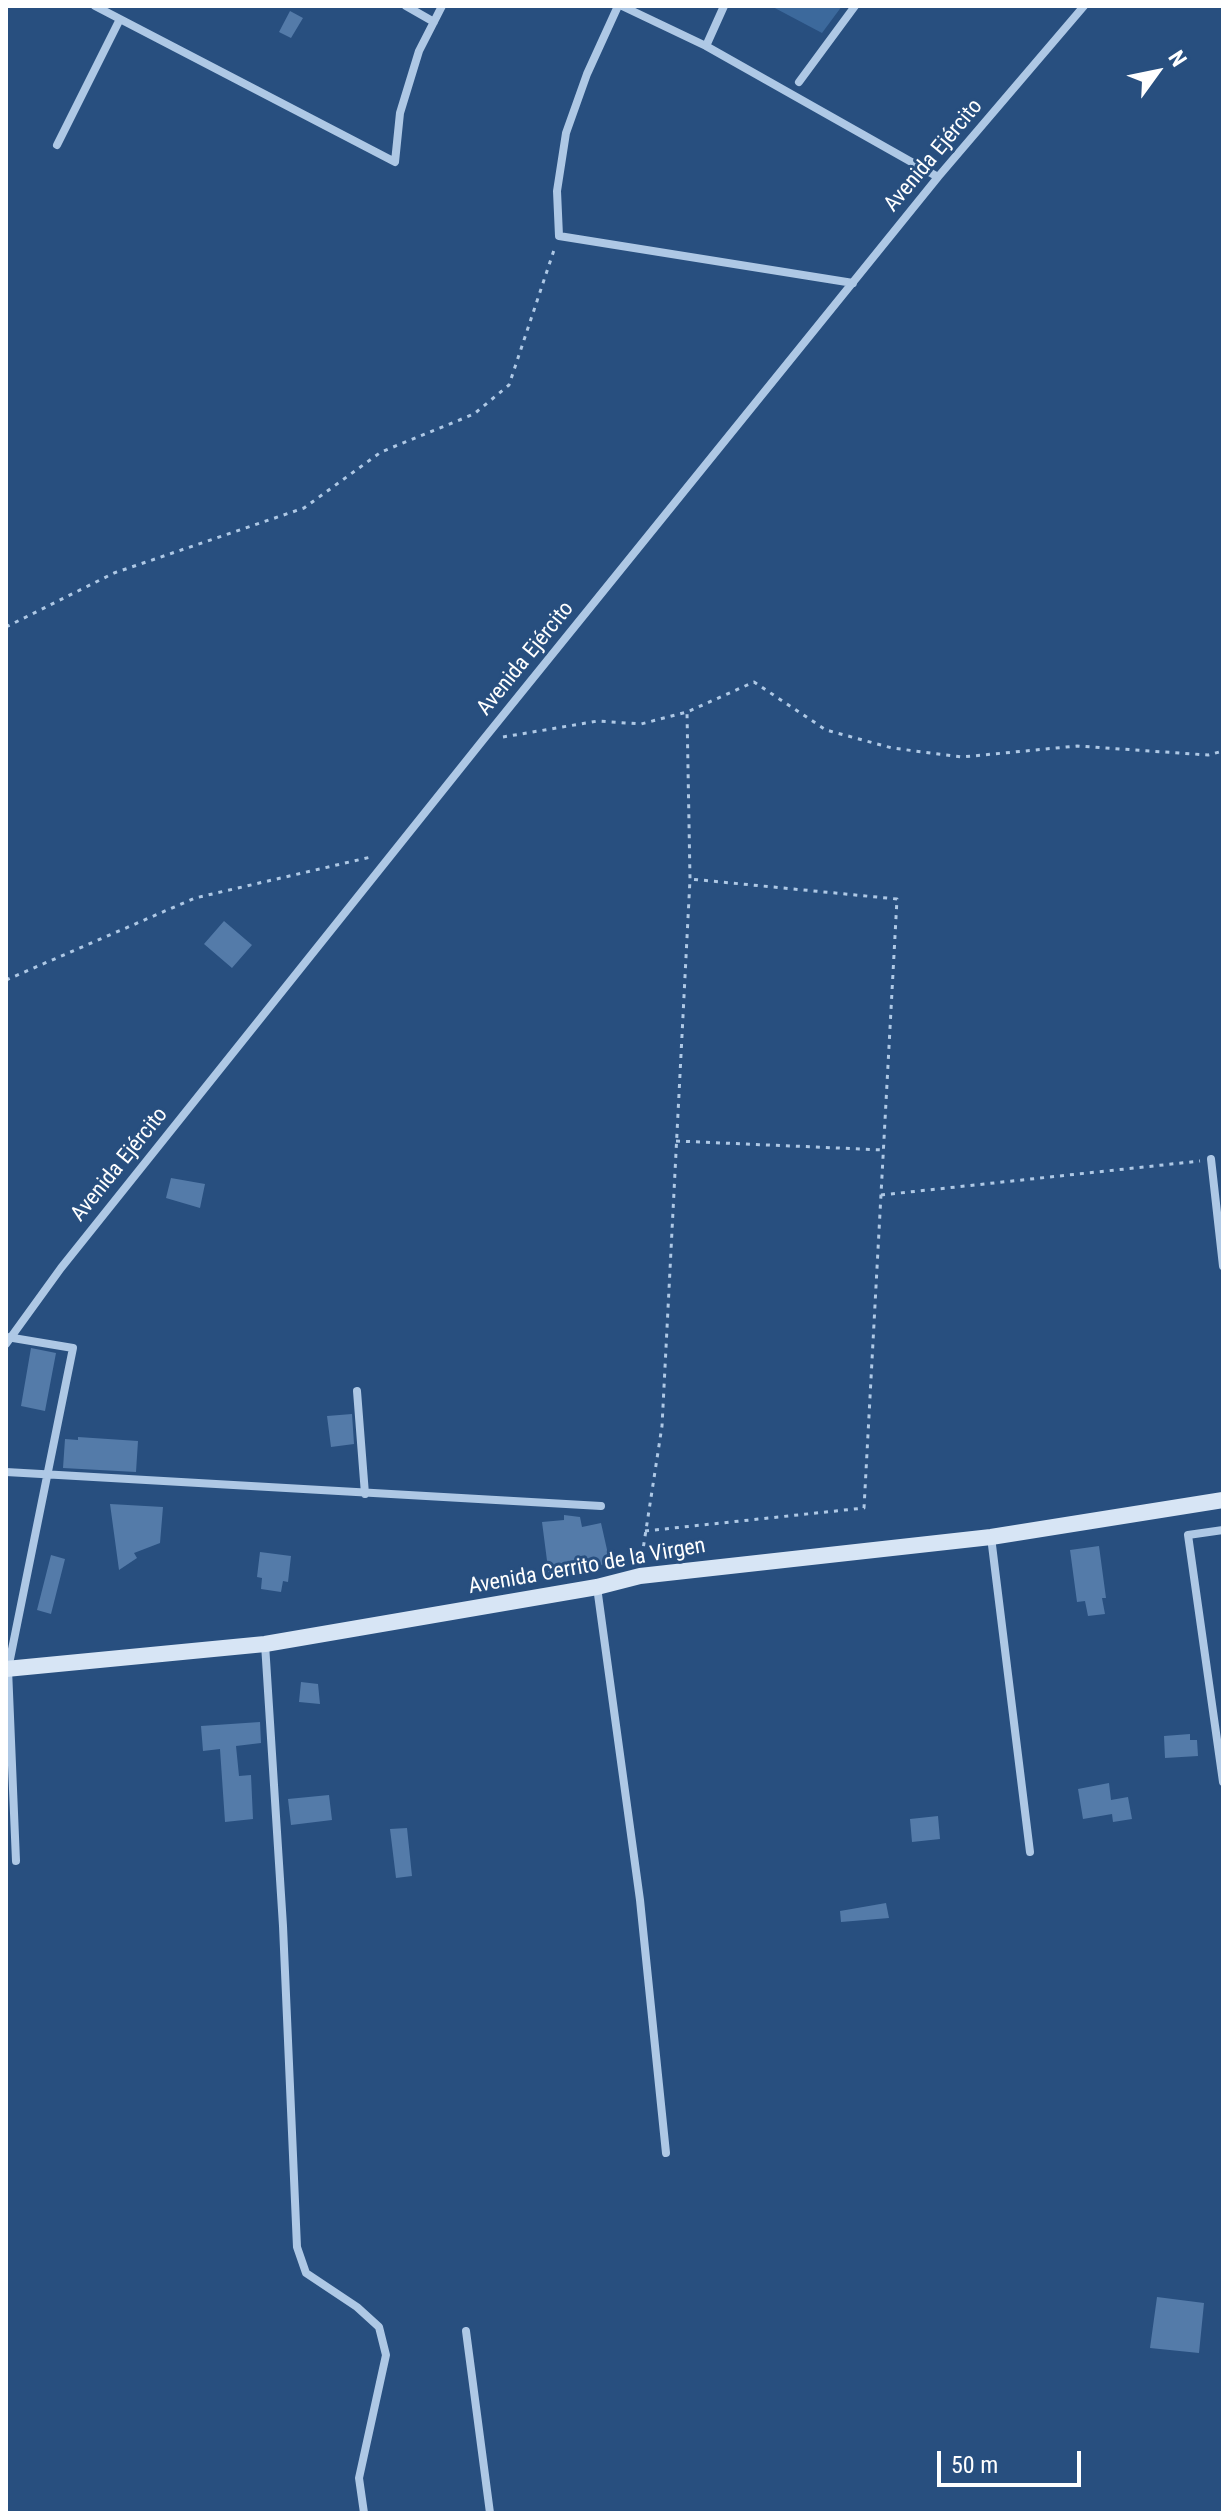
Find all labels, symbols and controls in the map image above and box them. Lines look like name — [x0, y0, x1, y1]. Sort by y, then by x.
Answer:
north arrow — [1117, 32, 1197, 112]
text: N — [1163, 46, 1192, 71]
street label: Avenida Ejército — [879, 94, 989, 218]
street label: Avenida Ejército — [472, 597, 580, 721]
street label: Avenida Ejército — [66, 1103, 174, 1227]
street label: Avenida Cerrito de la Virgen — [466, 1533, 708, 1601]
scale bar — [941, 2435, 1085, 2485]
text: 50 m — [951, 2451, 998, 2479]

